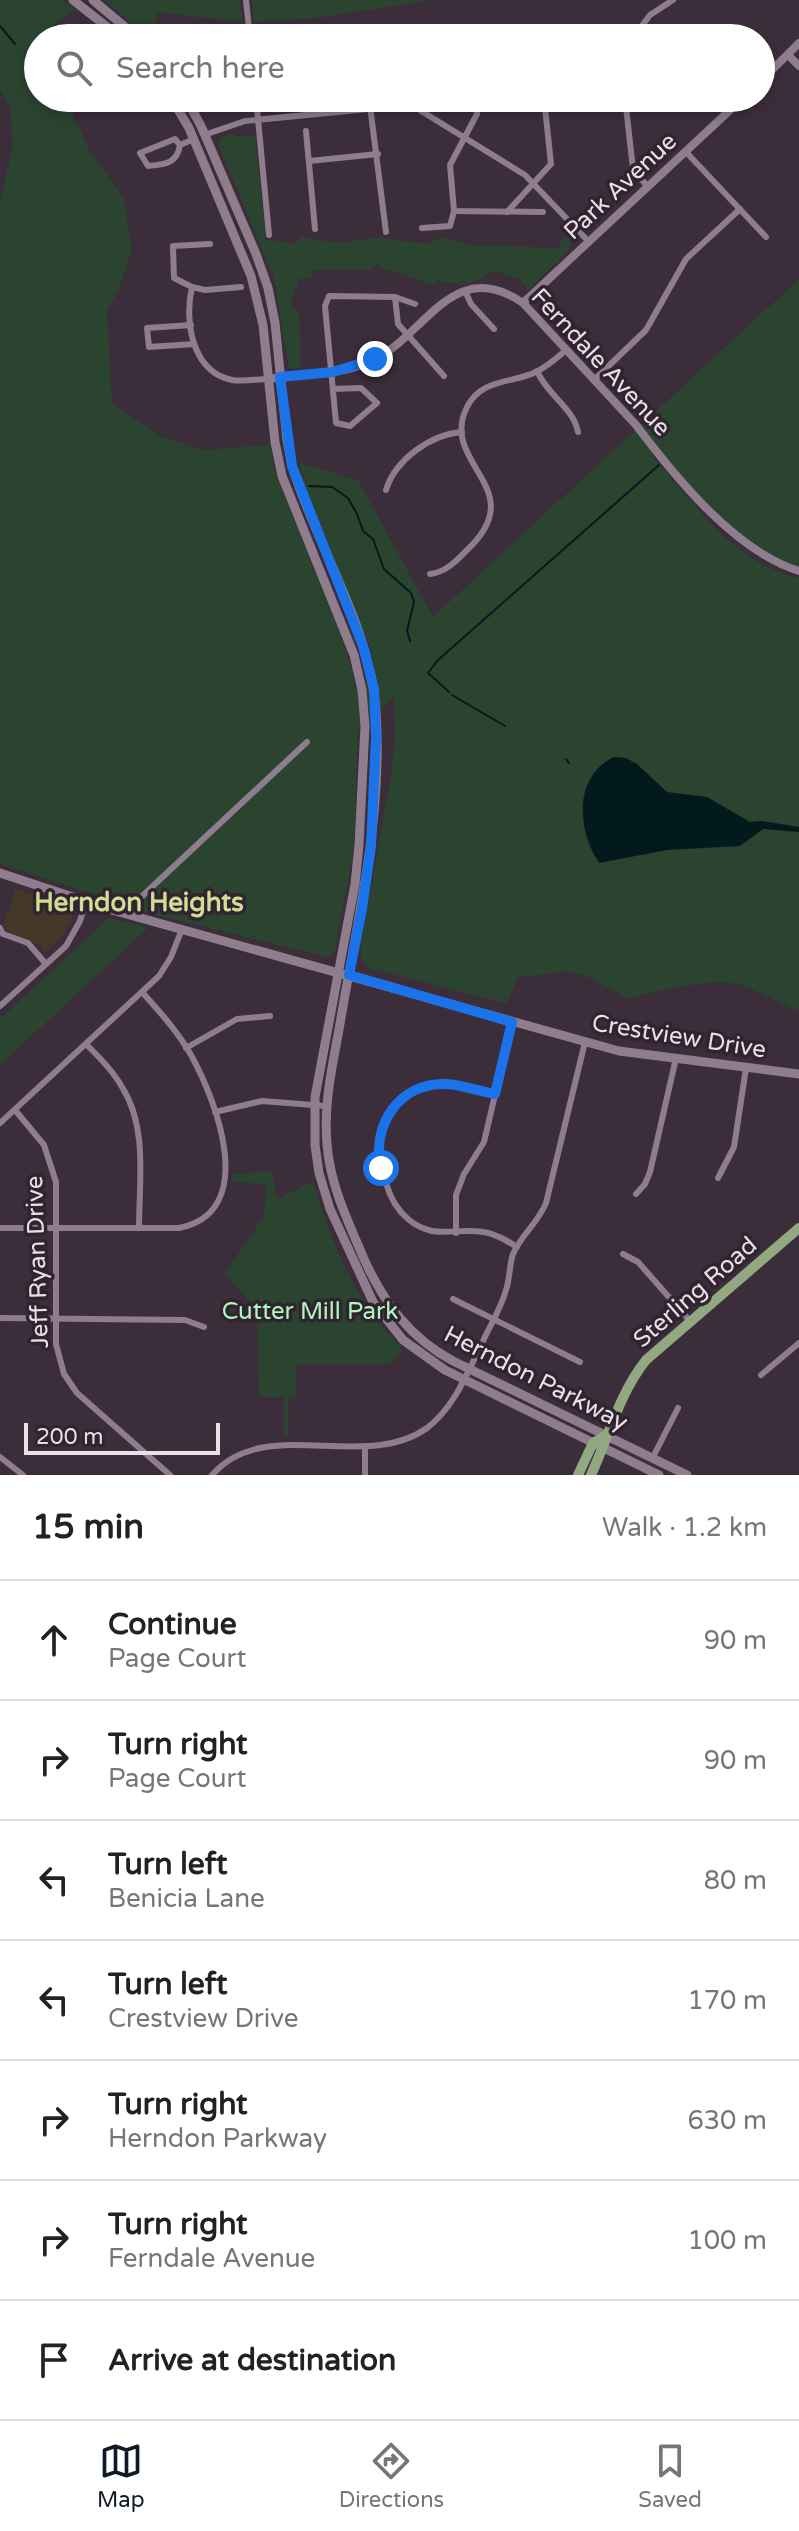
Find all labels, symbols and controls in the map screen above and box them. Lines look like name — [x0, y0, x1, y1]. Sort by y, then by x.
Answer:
search box — [24, 24, 775, 112]
icon: search — [52, 46, 96, 90]
text: Search here — [116, 50, 285, 87]
street label: Park Avenue — [558, 127, 683, 246]
street label: Ferndale Avenue — [525, 282, 676, 442]
route end — [357, 341, 393, 377]
district label: Herndon Heights — [34, 887, 244, 918]
street label: Crestview Drive — [590, 1008, 768, 1065]
route start — [363, 1150, 399, 1186]
street label: Jeff Ryan Drive — [20, 1175, 55, 1349]
street label: Sterling Road — [628, 1231, 763, 1354]
park label: Cutter Mill Park — [222, 1297, 398, 1326]
street label: Herndon Parkway — [439, 1320, 632, 1437]
scale bar — [24, 1419, 220, 1455]
text: 200 m — [36, 1424, 103, 1450]
text: 15 min — [32, 1507, 144, 1548]
text: Walk · 1.2 km — [602, 1512, 767, 1543]
text: Continue — [108, 1606, 237, 1643]
icon: ahead — [32, 1618, 76, 1662]
text: 90 m — [704, 1625, 767, 1656]
text: Page Court — [108, 1643, 246, 1674]
text: Turn right — [108, 1726, 248, 1763]
icon: right — [32, 1738, 76, 1782]
text: 90 m — [704, 1745, 767, 1776]
text: Page Court — [108, 1763, 246, 1794]
text: Turn left — [108, 1846, 227, 1883]
icon: left — [32, 1858, 76, 1902]
text: 80 m — [704, 1865, 767, 1896]
text: Benicia Lane — [108, 1883, 265, 1914]
text: Turn left — [108, 1966, 227, 2003]
icon: left — [32, 1978, 76, 2022]
text: 170 m — [687, 1985, 767, 2016]
text: Crestview Drive — [108, 2003, 299, 2034]
text: Turn right — [108, 2086, 248, 2123]
icon: right — [32, 2098, 76, 2142]
text: 630 m — [687, 2105, 767, 2136]
text: Herndon Parkway — [108, 2123, 327, 2154]
text: Turn right — [108, 2206, 248, 2243]
icon: right — [32, 2218, 76, 2262]
text: 100 m — [687, 2225, 767, 2256]
text: Ferndale Avenue — [108, 2243, 315, 2274]
icon: arrive — [32, 2338, 76, 2382]
text: Arrive at destination — [108, 2342, 396, 2379]
tab: Map — [97, 2439, 145, 2513]
tab: Directions — [339, 2439, 444, 2513]
tab: Saved — [638, 2439, 702, 2513]

